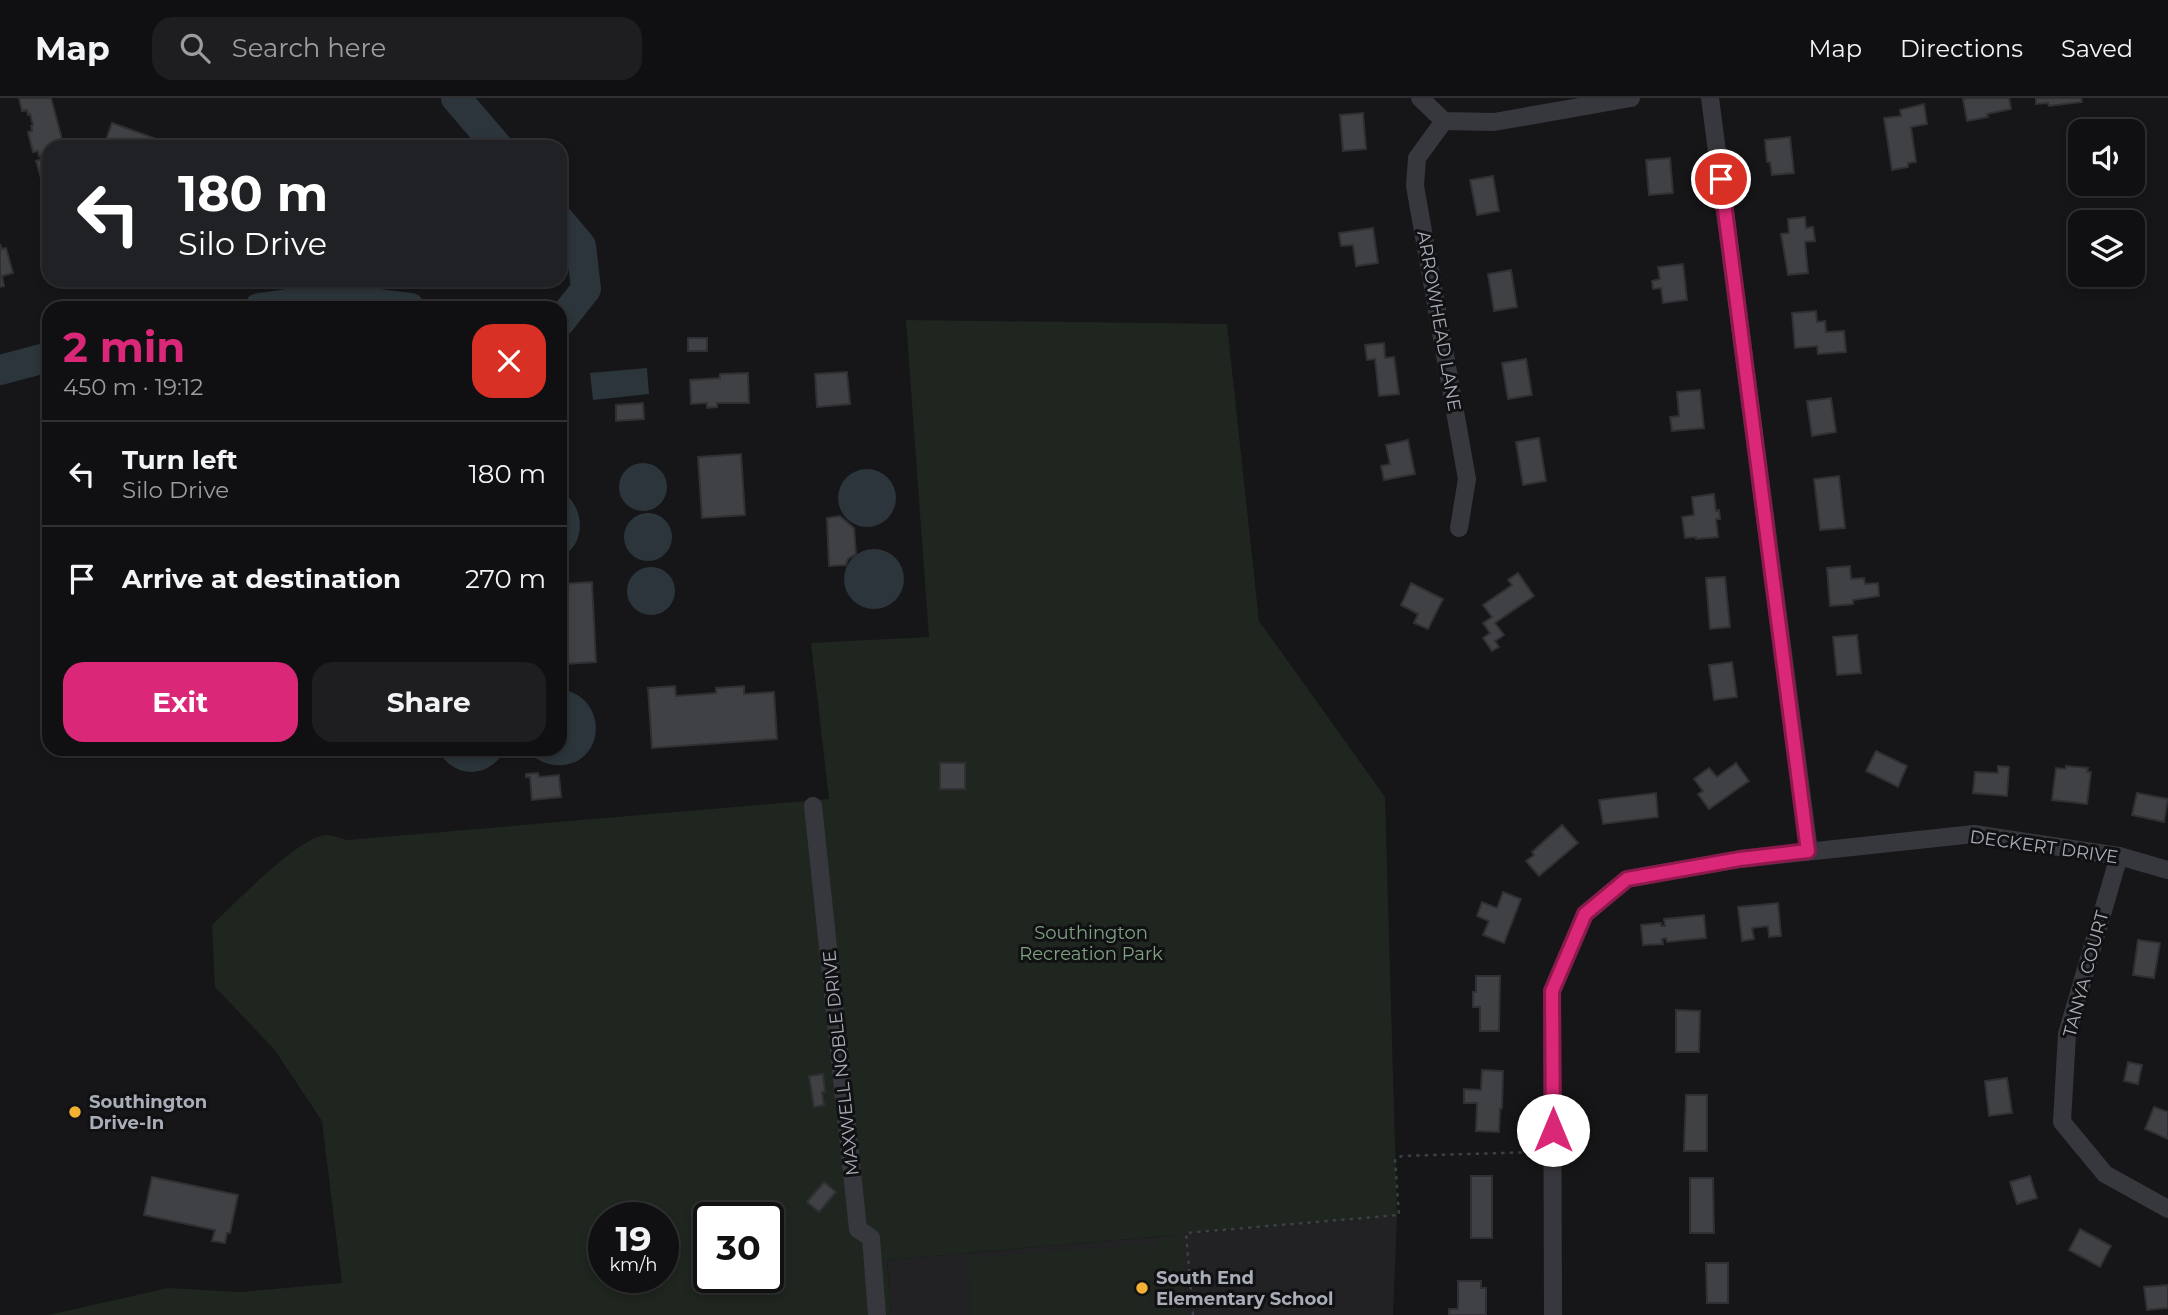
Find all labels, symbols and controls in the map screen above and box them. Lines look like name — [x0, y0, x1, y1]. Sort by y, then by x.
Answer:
search box — [152, 17, 642, 80]
text: Map — [35, 28, 110, 68]
icon: search — [176, 29, 214, 67]
text: Search here — [232, 32, 386, 64]
text: Map — [1809, 34, 1862, 63]
text: Directions — [1900, 34, 2023, 63]
text: Saved — [2061, 34, 2133, 63]
map controls — [2068, 119, 2145, 287]
button: sound — [2068, 119, 2145, 196]
pin — [1691, 149, 1751, 209]
icon: arrive — [1702, 160, 1740, 198]
text: 180 m — [178, 164, 328, 223]
icon: left — [63, 168, 154, 259]
button: layers — [2068, 210, 2145, 287]
text: Silo Drive — [178, 224, 327, 263]
street label: ARROWHEAD LANE — [1412, 229, 1466, 413]
text: 2 min — [63, 321, 185, 373]
button: close — [472, 324, 546, 398]
text: 450 m · 19:12 — [63, 373, 203, 401]
text: Turn left — [122, 444, 238, 476]
icon: left — [63, 455, 101, 493]
text: 180 m — [468, 458, 546, 490]
text: Silo Drive — [122, 476, 229, 504]
icon: arrive — [63, 560, 101, 598]
text: Arrive at destination — [122, 563, 401, 595]
text: 270 m — [465, 563, 546, 595]
button: Exit — [63, 662, 298, 742]
button: Share — [312, 662, 546, 742]
street label: DECKERT DRIVE — [1968, 826, 2120, 868]
street label: TANYA COURT — [2059, 908, 2114, 1040]
park label: Southington Recreation Park — [1019, 922, 1163, 965]
street label: MAXWELL NOBLE DRIVE — [818, 949, 864, 1177]
place label: Southington Drive-In — [89, 1091, 207, 1134]
position arrow — [1516, 1093, 1590, 1167]
marker: Southington Drive-In — [67, 1104, 83, 1120]
speed limit sign: 30 — [693, 1202, 784, 1293]
text: 19 — [615, 1217, 652, 1260]
text: km/h — [609, 1254, 658, 1276]
place label: South End Elementary School — [1156, 1267, 1333, 1310]
marker: South End Elementary School — [1134, 1280, 1150, 1296]

